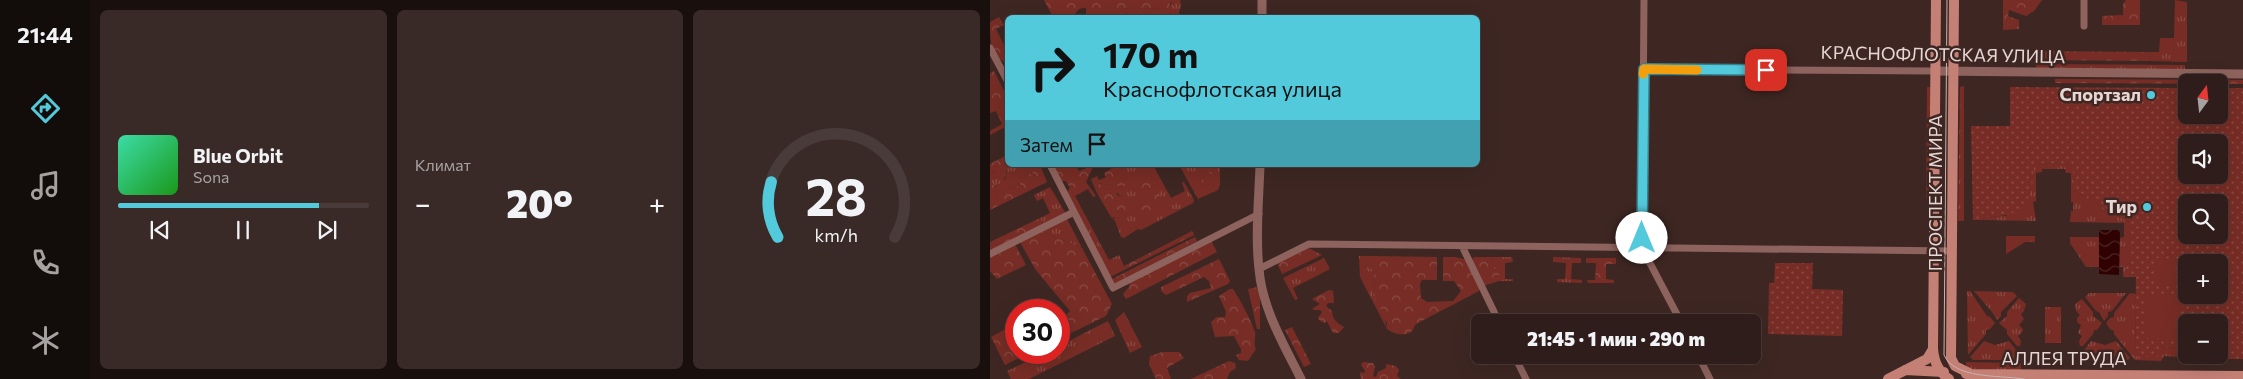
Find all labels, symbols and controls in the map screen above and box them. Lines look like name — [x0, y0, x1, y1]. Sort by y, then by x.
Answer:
text: 21:44 — [17, 21, 73, 48]
text: 170 m — [1103, 32, 1198, 75]
icon: right — [1020, 35, 1085, 100]
street label: КРАСНОФЛОТСКАЯ УЛИЦА — [1821, 41, 2066, 67]
pin — [1745, 49, 1787, 91]
icon: arrive — [1752, 56, 1780, 84]
north arrow — [2178, 74, 2228, 124]
map controls — [2178, 74, 2228, 364]
text: Краснофлотская улица — [1103, 75, 1342, 102]
place label: Спортзал — [2059, 83, 2141, 105]
marker: Спортзал — [2145, 89, 2157, 101]
icon: directions — [28, 91, 63, 126]
street label: ПРОСПЕКТ МИРА — [1924, 115, 1946, 271]
icon: arrive — [1083, 130, 1111, 158]
text: Затем — [1020, 133, 1073, 156]
button: sound — [2178, 134, 2228, 184]
text: Blue Orbit — [193, 144, 283, 167]
text: Климат — [415, 155, 471, 174]
text: 28 — [806, 163, 867, 227]
text: Sona — [193, 167, 229, 186]
icon: music — [28, 168, 63, 203]
text: 20° — [506, 179, 573, 226]
text: − — [415, 186, 431, 220]
text: + — [649, 186, 665, 220]
button: search — [2178, 194, 2228, 244]
place label: Тир — [2105, 195, 2137, 217]
marker: Тир — [2141, 201, 2153, 213]
position arrow — [1615, 211, 1667, 263]
icon: previous — [146, 216, 174, 244]
icon: pause — [229, 216, 257, 244]
icon: next — [313, 216, 341, 244]
text: km/h — [815, 224, 858, 246]
icon: phone — [28, 245, 63, 280]
button: + — [2178, 254, 2228, 304]
speed limit sign: 30 — [1005, 299, 1070, 364]
button: − — [2178, 314, 2228, 364]
icon: climate — [28, 323, 63, 358]
text: 21:45 · 1 мин · 290 m — [1527, 327, 1705, 350]
street label: АЛЛЕЯ ТРУДА — [2001, 347, 2127, 369]

